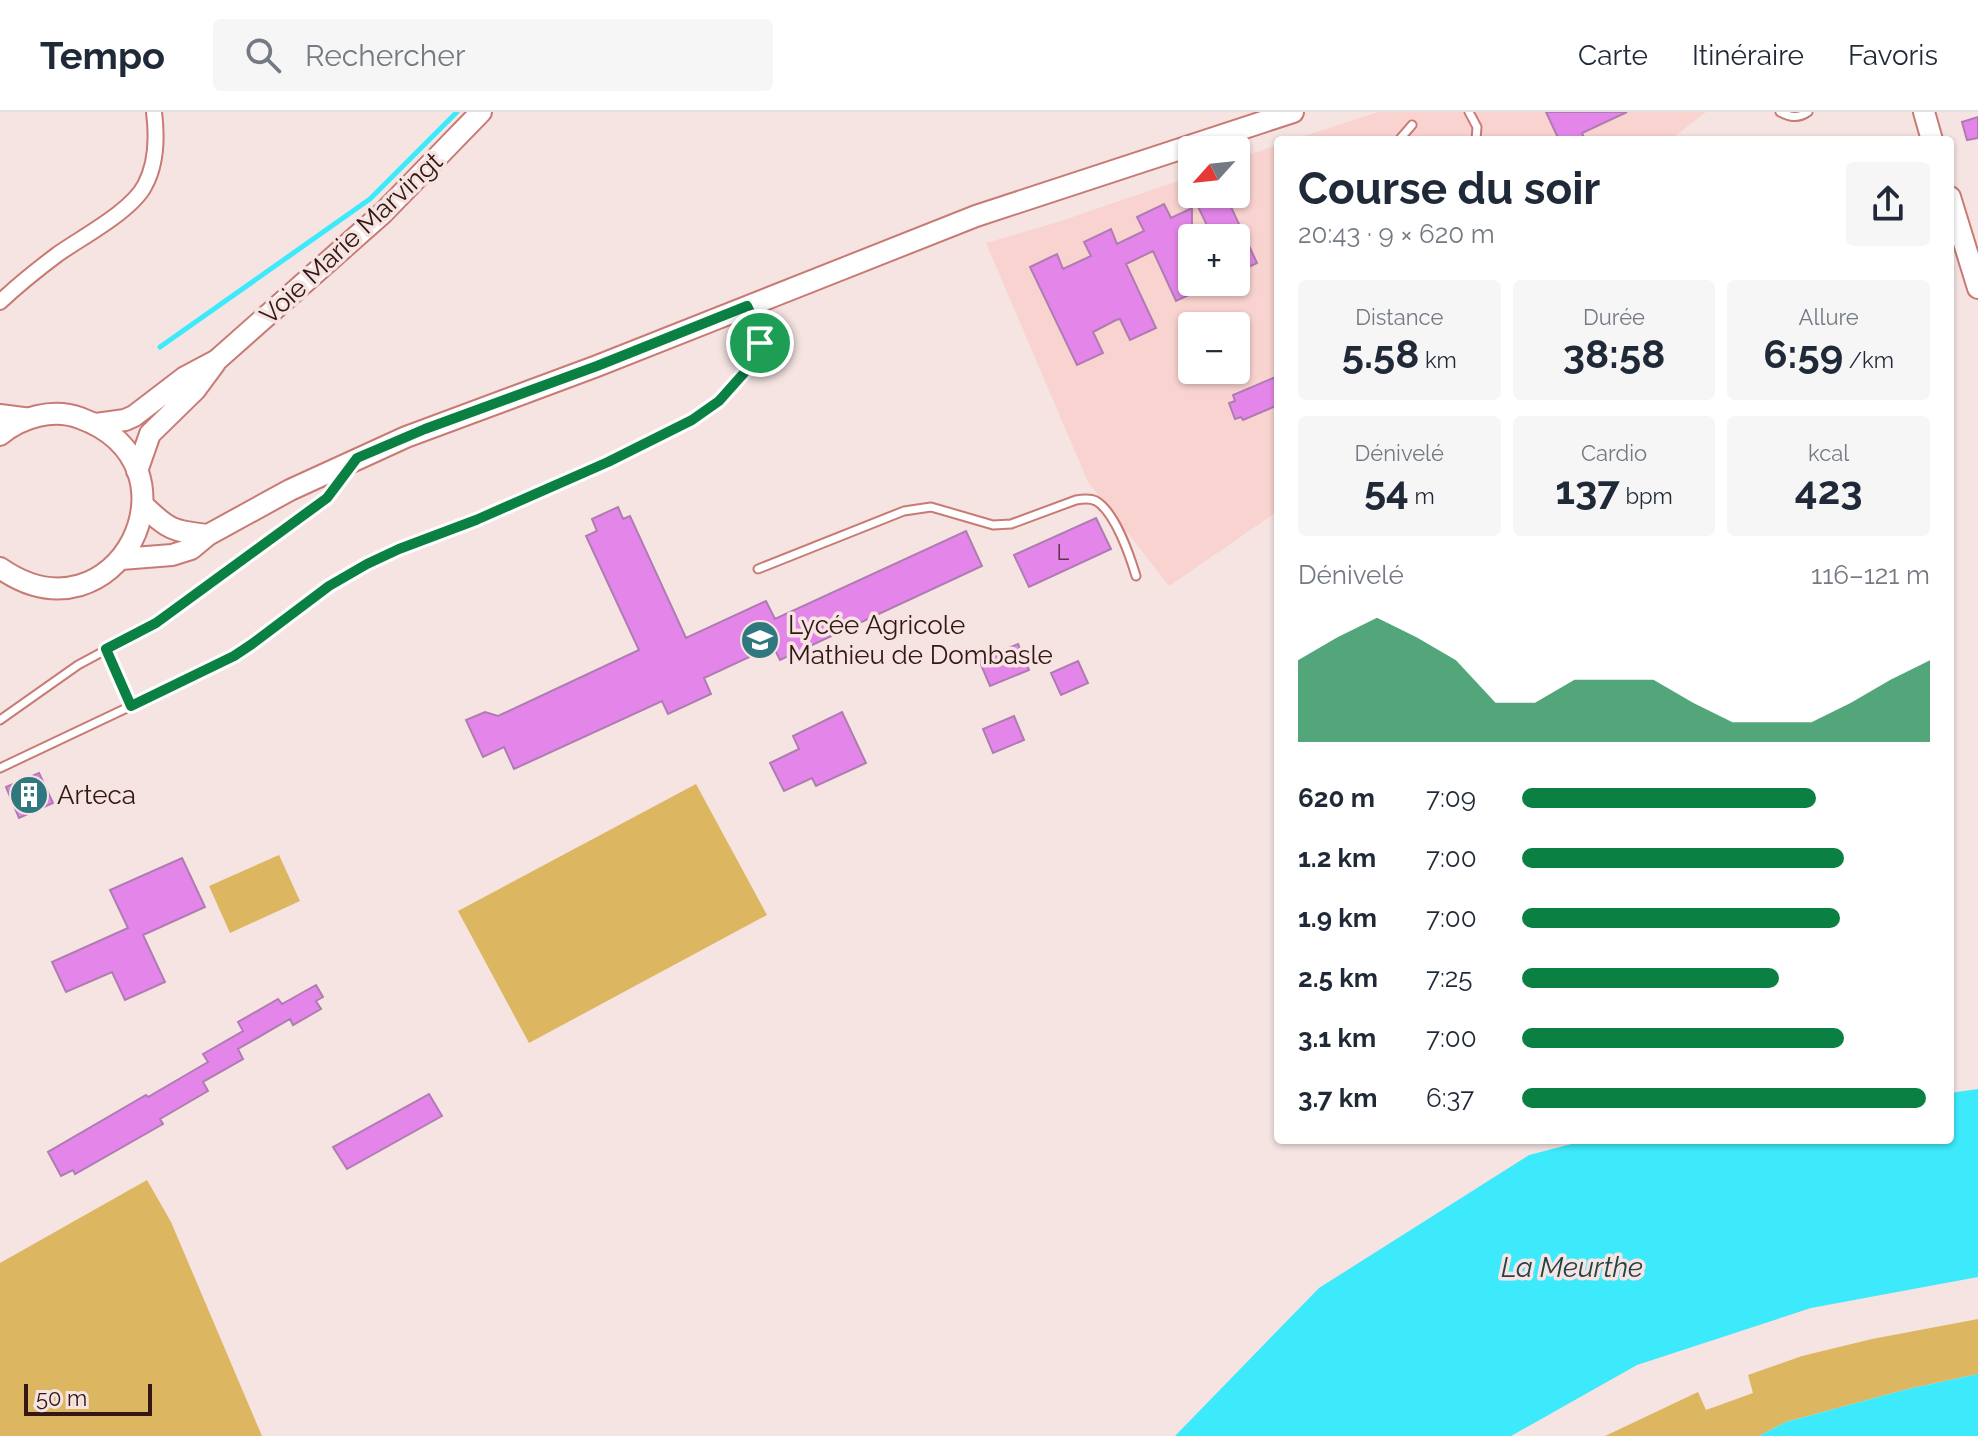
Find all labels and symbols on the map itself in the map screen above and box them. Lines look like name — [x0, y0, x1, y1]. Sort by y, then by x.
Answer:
north arrow — [1178, 136, 1250, 208]
street label: Voie Marie Marvingt — [254, 146, 448, 330]
pin — [726, 309, 794, 377]
house number: L — [1057, 539, 1070, 565]
place label: Lycée Agricole Mathieu de Dombasle — [788, 610, 1053, 670]
school or university icon: Lycée Agricole Mathieu de Dombasle — [739, 619, 781, 661]
building icon: Arteca — [8, 774, 50, 816]
place label: Arteca — [57, 780, 136, 810]
water label: La Meurthe — [1501, 1251, 1643, 1284]
scale bar — [24, 1380, 152, 1416]

